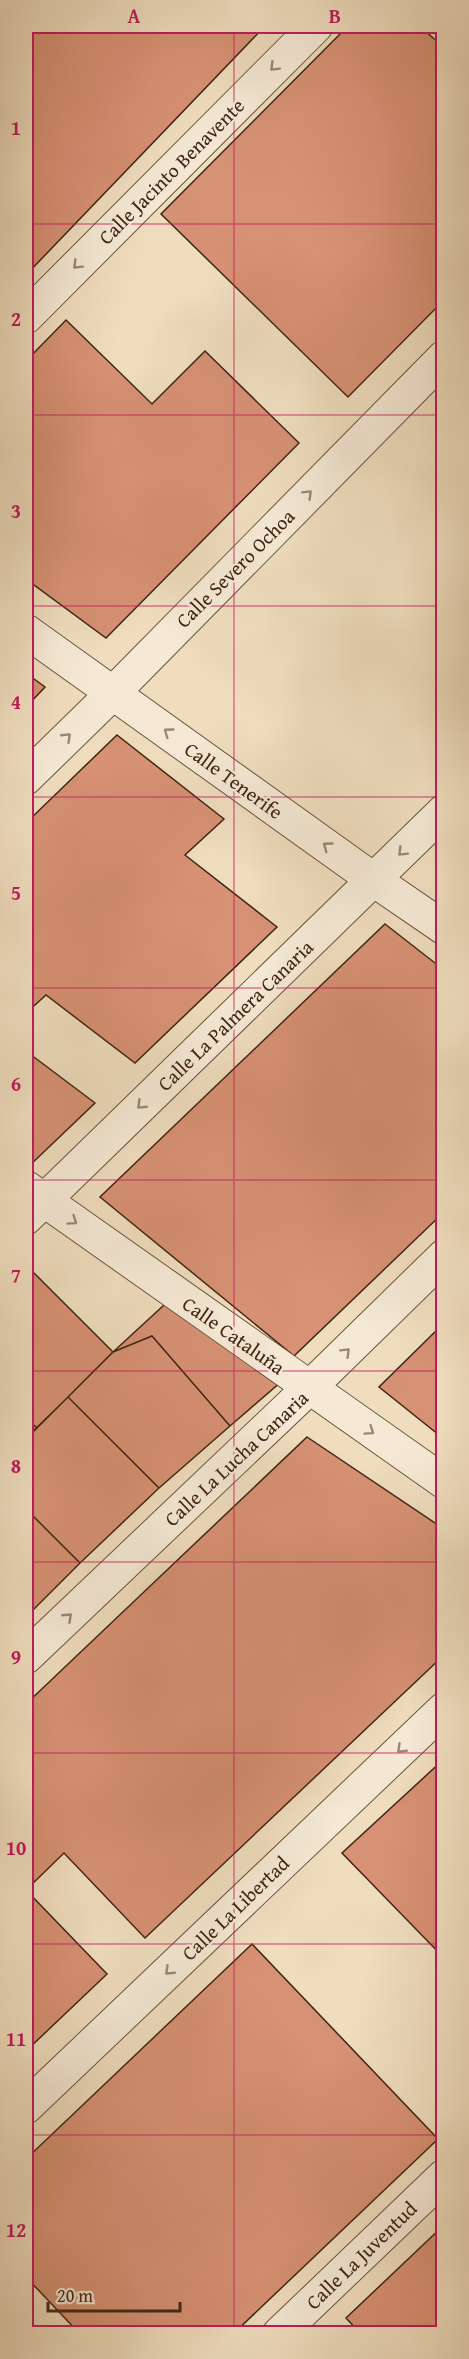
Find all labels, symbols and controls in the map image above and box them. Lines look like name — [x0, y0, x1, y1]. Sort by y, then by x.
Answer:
text: A — [128, 1, 141, 30]
text: B — [329, 1, 341, 30]
one-way arrow — [271, 59, 282, 70]
street label: Calle Jacinto Benavente — [91, 91, 251, 251]
text: 1 — [11, 113, 21, 142]
one-way arrow — [74, 257, 85, 268]
text: 2 — [11, 304, 21, 333]
one-way arrow — [301, 491, 312, 502]
text: 3 — [11, 496, 21, 525]
street label: Calle Severo Ochoa — [169, 502, 301, 634]
text: 4 — [11, 687, 21, 716]
one-way arrow — [164, 729, 175, 740]
one-way arrow — [61, 733, 71, 744]
street label: Calle Tenerife — [179, 734, 289, 826]
one-way arrow — [322, 843, 333, 854]
one-way arrow — [398, 845, 409, 856]
text: 5 — [11, 878, 21, 907]
street label: Calle La Palmera Canaria — [151, 932, 320, 1097]
text: 6 — [11, 1069, 21, 1098]
one-way arrow — [138, 1098, 148, 1109]
one-way arrow — [67, 1214, 78, 1225]
text: 7 — [11, 1260, 21, 1289]
street label: Calle Cataluña — [177, 1289, 292, 1381]
one-way arrow — [338, 1349, 349, 1360]
street label: Calle La Lucha Canaria — [158, 1383, 315, 1533]
one-way arrow — [363, 1424, 374, 1435]
text: 8 — [11, 1451, 21, 1480]
one-way arrow — [61, 1613, 72, 1624]
text: 9 — [11, 1642, 21, 1671]
one-way arrow — [398, 1742, 409, 1753]
text: 10 — [6, 1833, 26, 1862]
street label: Calle La Libertad — [175, 1849, 295, 1967]
one-way arrow — [165, 1964, 175, 1975]
text: 11 — [6, 2024, 26, 2053]
street label: Calle La Juventud — [299, 2194, 423, 2316]
text: 12 — [6, 2215, 26, 2244]
scale bar — [48, 2275, 180, 2313]
text: 20 m — [57, 2282, 93, 2309]

